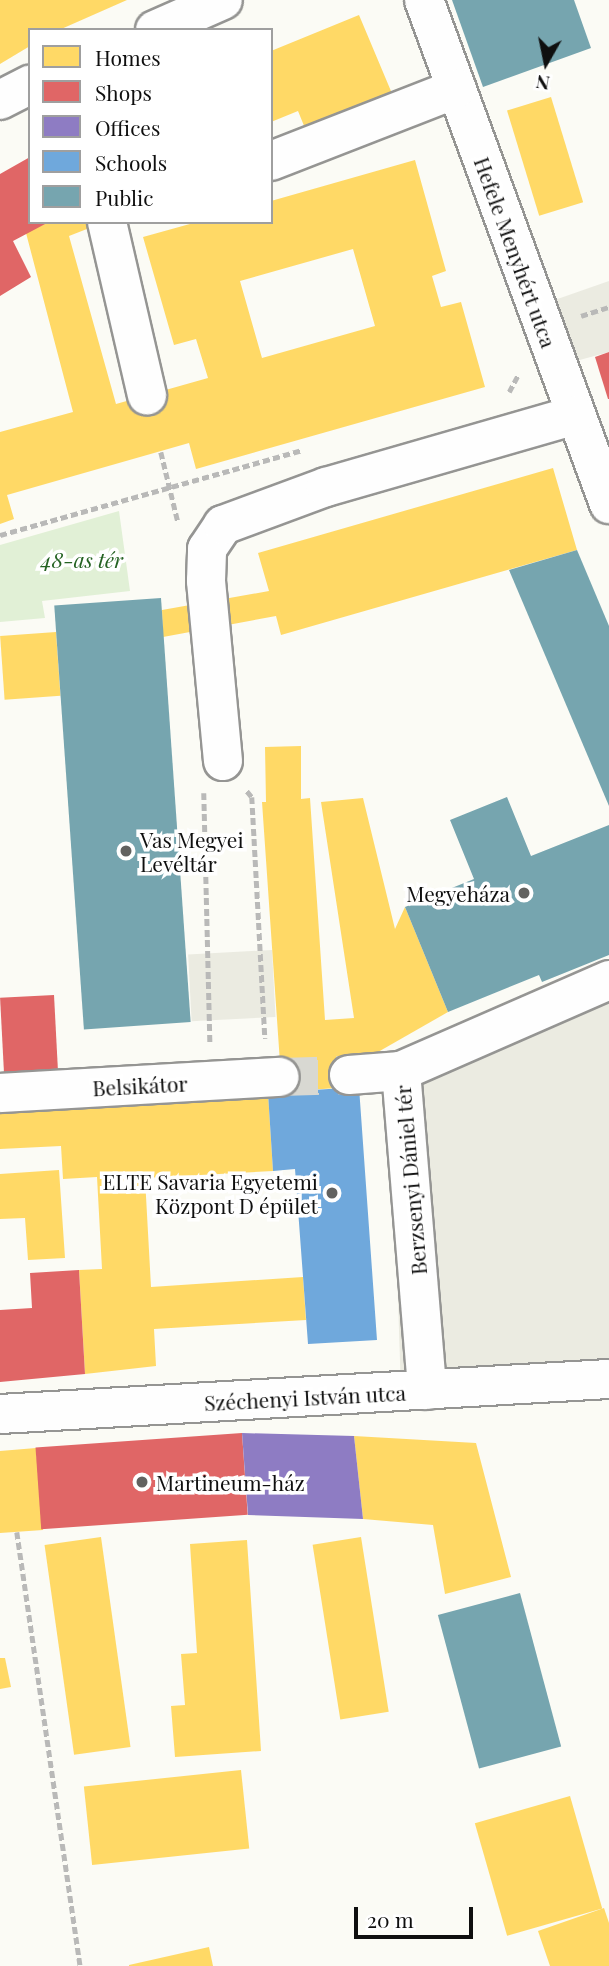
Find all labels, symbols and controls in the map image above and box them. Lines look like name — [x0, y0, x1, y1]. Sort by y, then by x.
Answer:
legend — [28, 28, 273, 224]
north arrow — [511, 28, 581, 98]
text: Homes — [95, 43, 161, 71]
text: N — [534, 70, 552, 98]
text: Shops — [95, 78, 152, 106]
text: Offices — [95, 113, 160, 141]
text: Schools — [95, 148, 167, 176]
street label: Hefele Menyhért utca — [470, 153, 562, 351]
text: Public — [95, 183, 153, 211]
park label: 48-as tér — [41, 546, 123, 572]
place label: Vas Megyei Levéltár — [140, 826, 244, 876]
marker: Vas Megyei Levéltár — [118, 843, 134, 859]
place label: Megyeháza — [406, 880, 510, 906]
marker: Megyeháza — [516, 885, 532, 901]
street label: Belsikátor — [92, 1070, 188, 1100]
street label: Berzsenyi Dániel tér — [389, 1084, 431, 1276]
place label: ELTE Savaria Egyetemi Központ D épület — [102, 1168, 318, 1218]
marker: ELTE Savaria Egyetemi Központ D épület — [324, 1185, 340, 1201]
street label: Széchenyi István utca — [204, 1379, 406, 1415]
place label: Martineum-ház — [156, 1469, 305, 1495]
marker: Martineum-ház — [134, 1474, 150, 1490]
scale bar — [357, 1892, 476, 1936]
text: 20 m — [367, 1905, 414, 1933]

